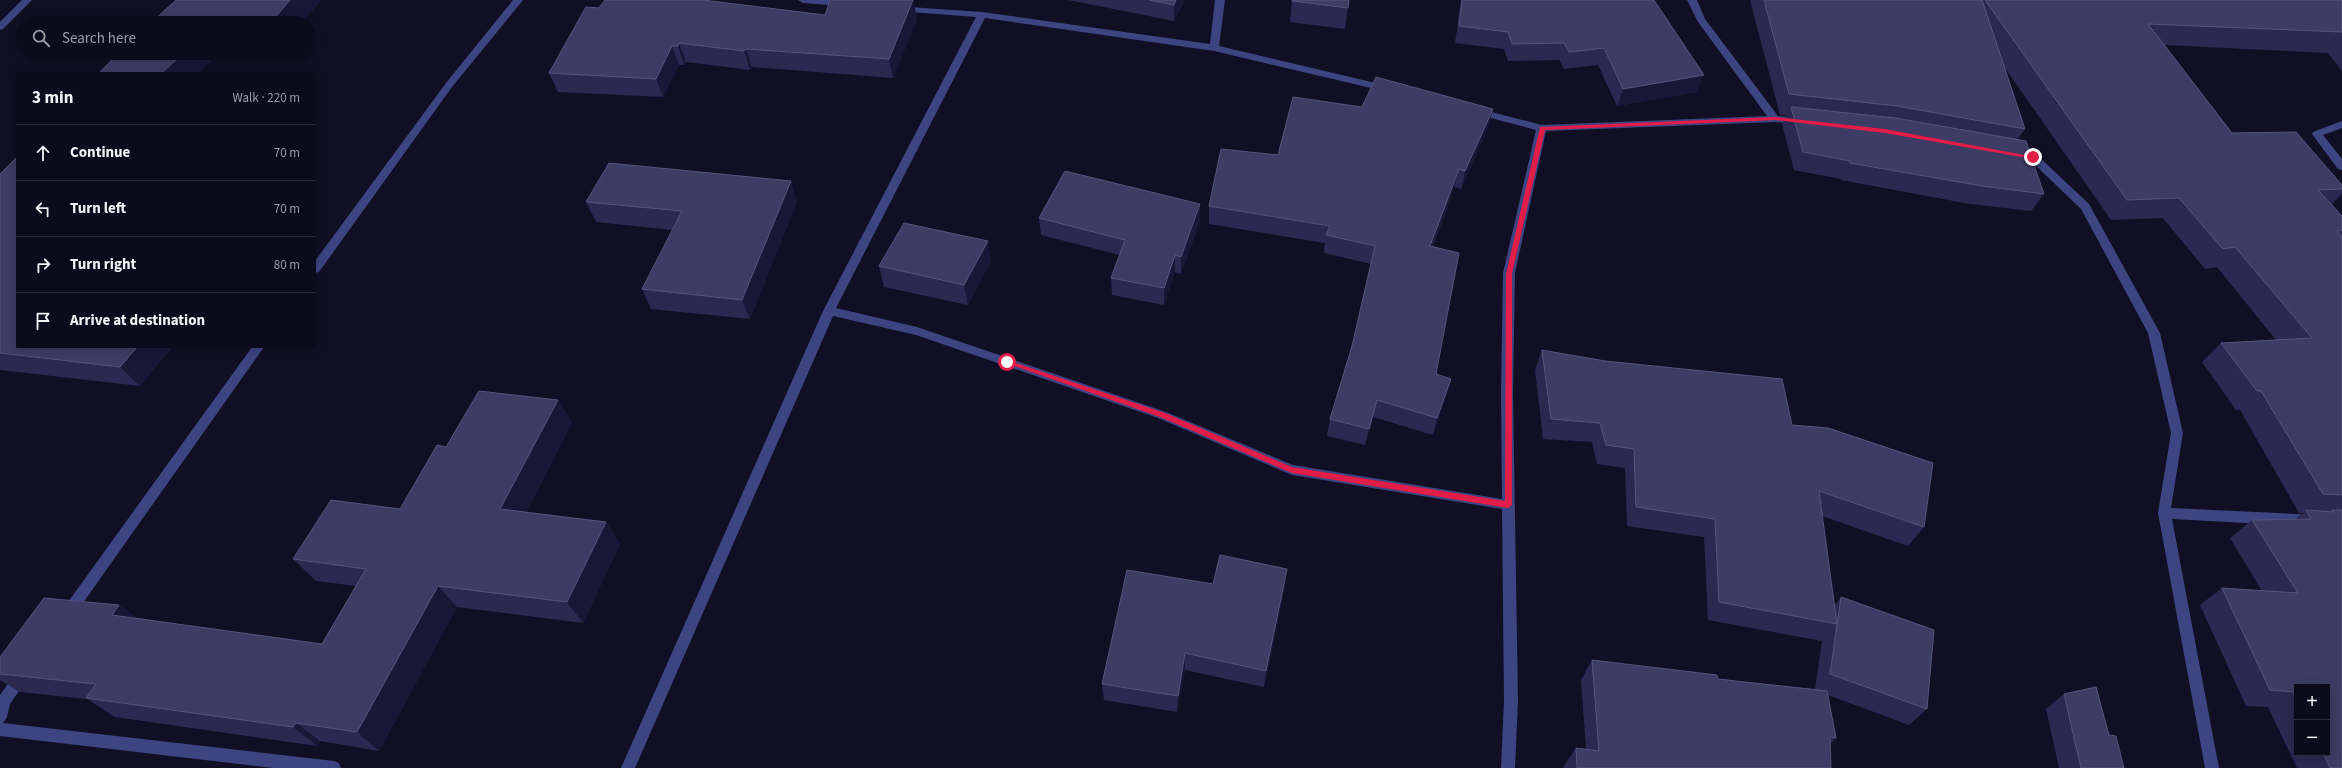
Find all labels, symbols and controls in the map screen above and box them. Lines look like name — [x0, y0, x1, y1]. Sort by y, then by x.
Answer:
search box — [16, 16, 316, 60]
icon: search — [30, 27, 52, 49]
text: Search here — [62, 28, 136, 49]
text: 3 min — [32, 86, 73, 110]
text: Walk · 220 m — [232, 89, 300, 107]
icon: ahead — [32, 142, 54, 164]
text: Continue — [70, 142, 130, 163]
text: 70 m — [274, 144, 300, 162]
route end — [2024, 148, 2042, 166]
icon: left — [32, 198, 54, 220]
text: Turn left — [70, 198, 126, 219]
text: 70 m — [274, 200, 300, 218]
icon: right — [32, 254, 54, 276]
text: Turn right — [70, 254, 136, 275]
text: 80 m — [274, 256, 300, 274]
icon: arrive — [32, 310, 54, 332]
text: Arrive at destination — [70, 310, 205, 331]
route start — [998, 353, 1016, 371]
map controls — [2294, 684, 2330, 756]
button: + — [2294, 684, 2330, 720]
button: − — [2294, 720, 2330, 756]

